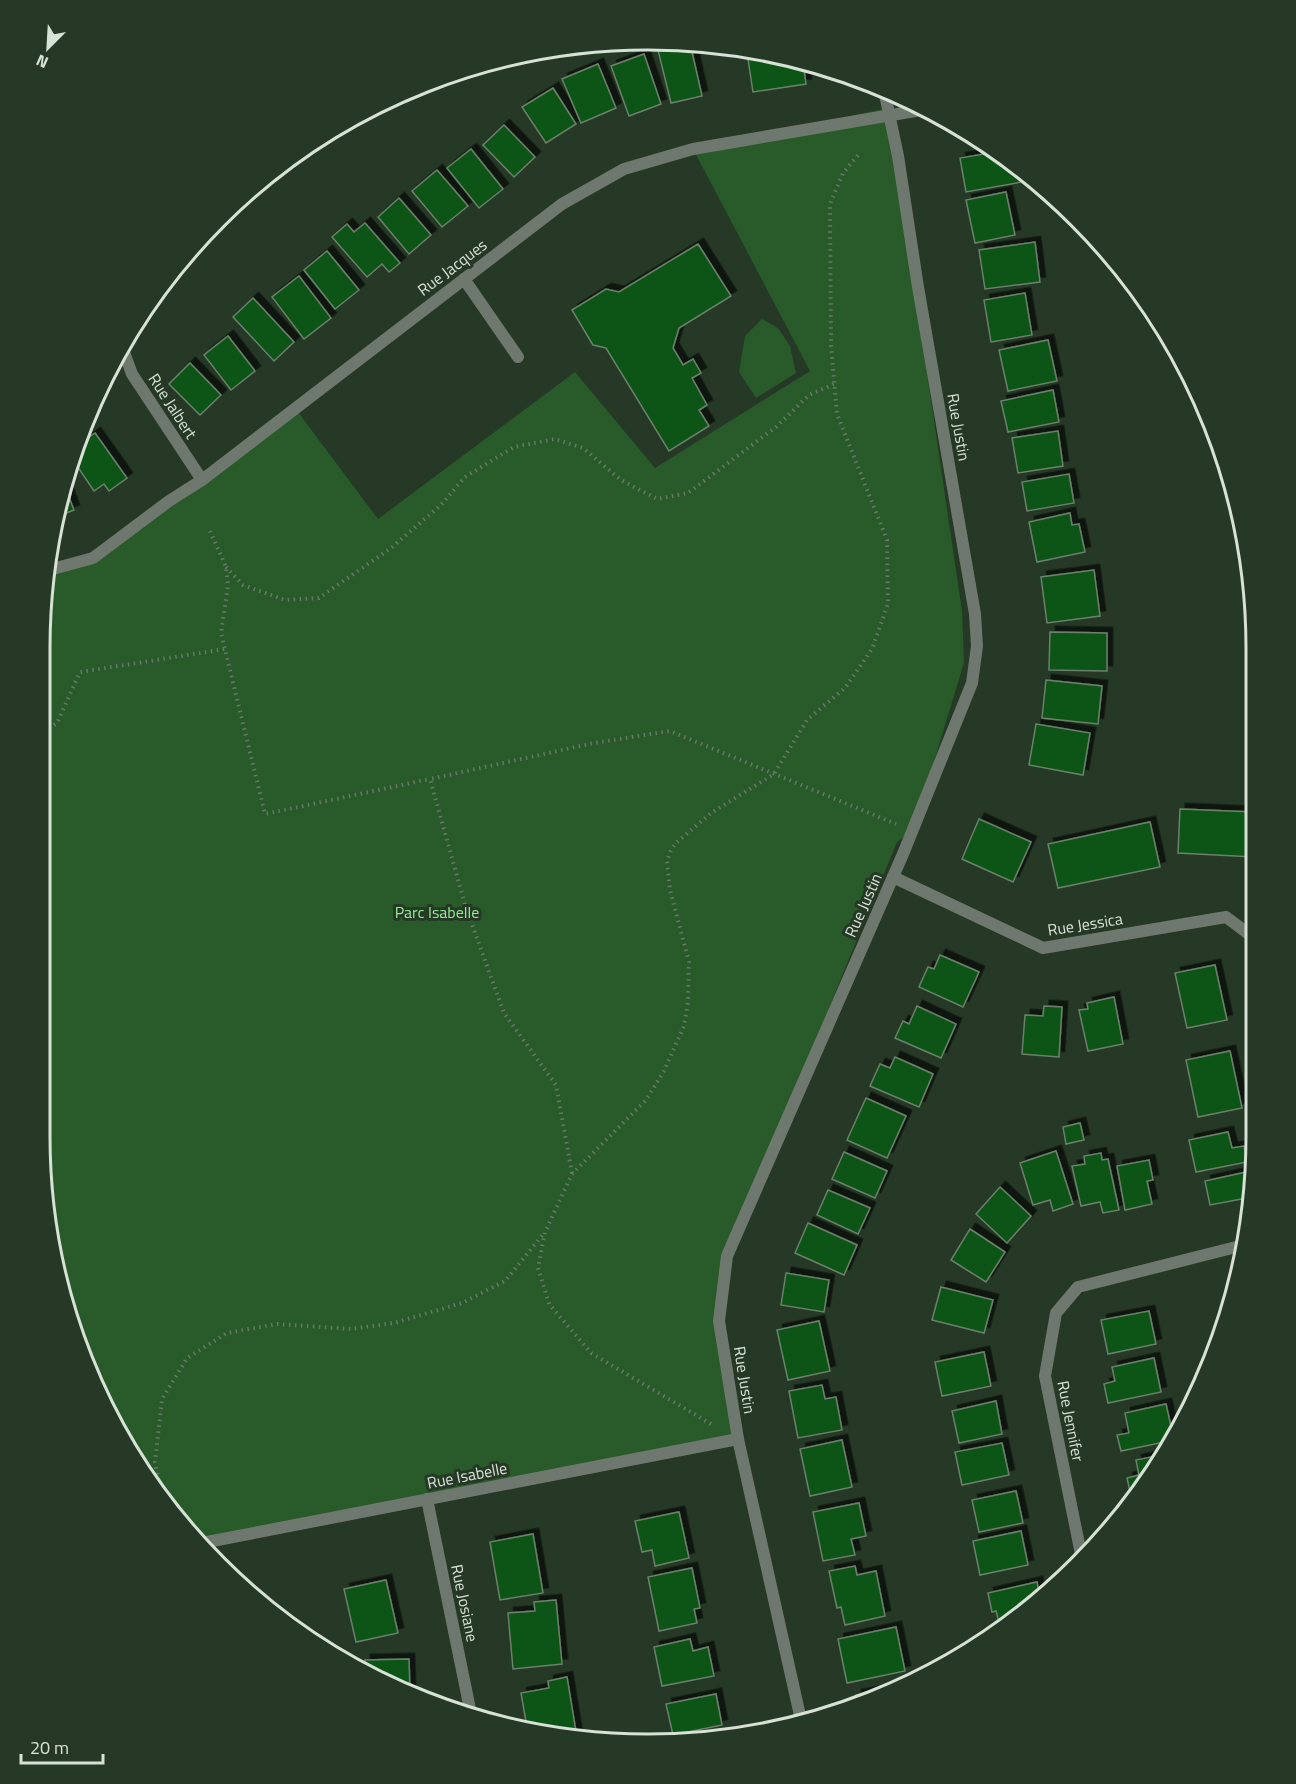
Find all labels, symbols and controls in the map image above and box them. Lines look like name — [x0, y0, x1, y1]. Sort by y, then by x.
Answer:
north arrow — [18, 18, 78, 78]
text: N — [32, 48, 52, 75]
street label: Rue Jacques — [412, 233, 492, 301]
street label: Rue Jalbert — [143, 368, 203, 444]
street label: Rue Justin — [941, 391, 977, 463]
street label: Rue Justin — [838, 869, 888, 941]
park label: Parc Isabelle — [395, 900, 479, 924]
street label: Rue Jessica — [1046, 906, 1124, 942]
street label: Rue Justin — [728, 1344, 762, 1416]
street label: Rue Jennifer — [1051, 1378, 1091, 1464]
street label: Rue Isabelle — [425, 1455, 509, 1495]
street label: Rue Josiane — [445, 1562, 485, 1644]
scale bar — [21, 1727, 104, 1765]
text: 20 m — [30, 1734, 69, 1761]

